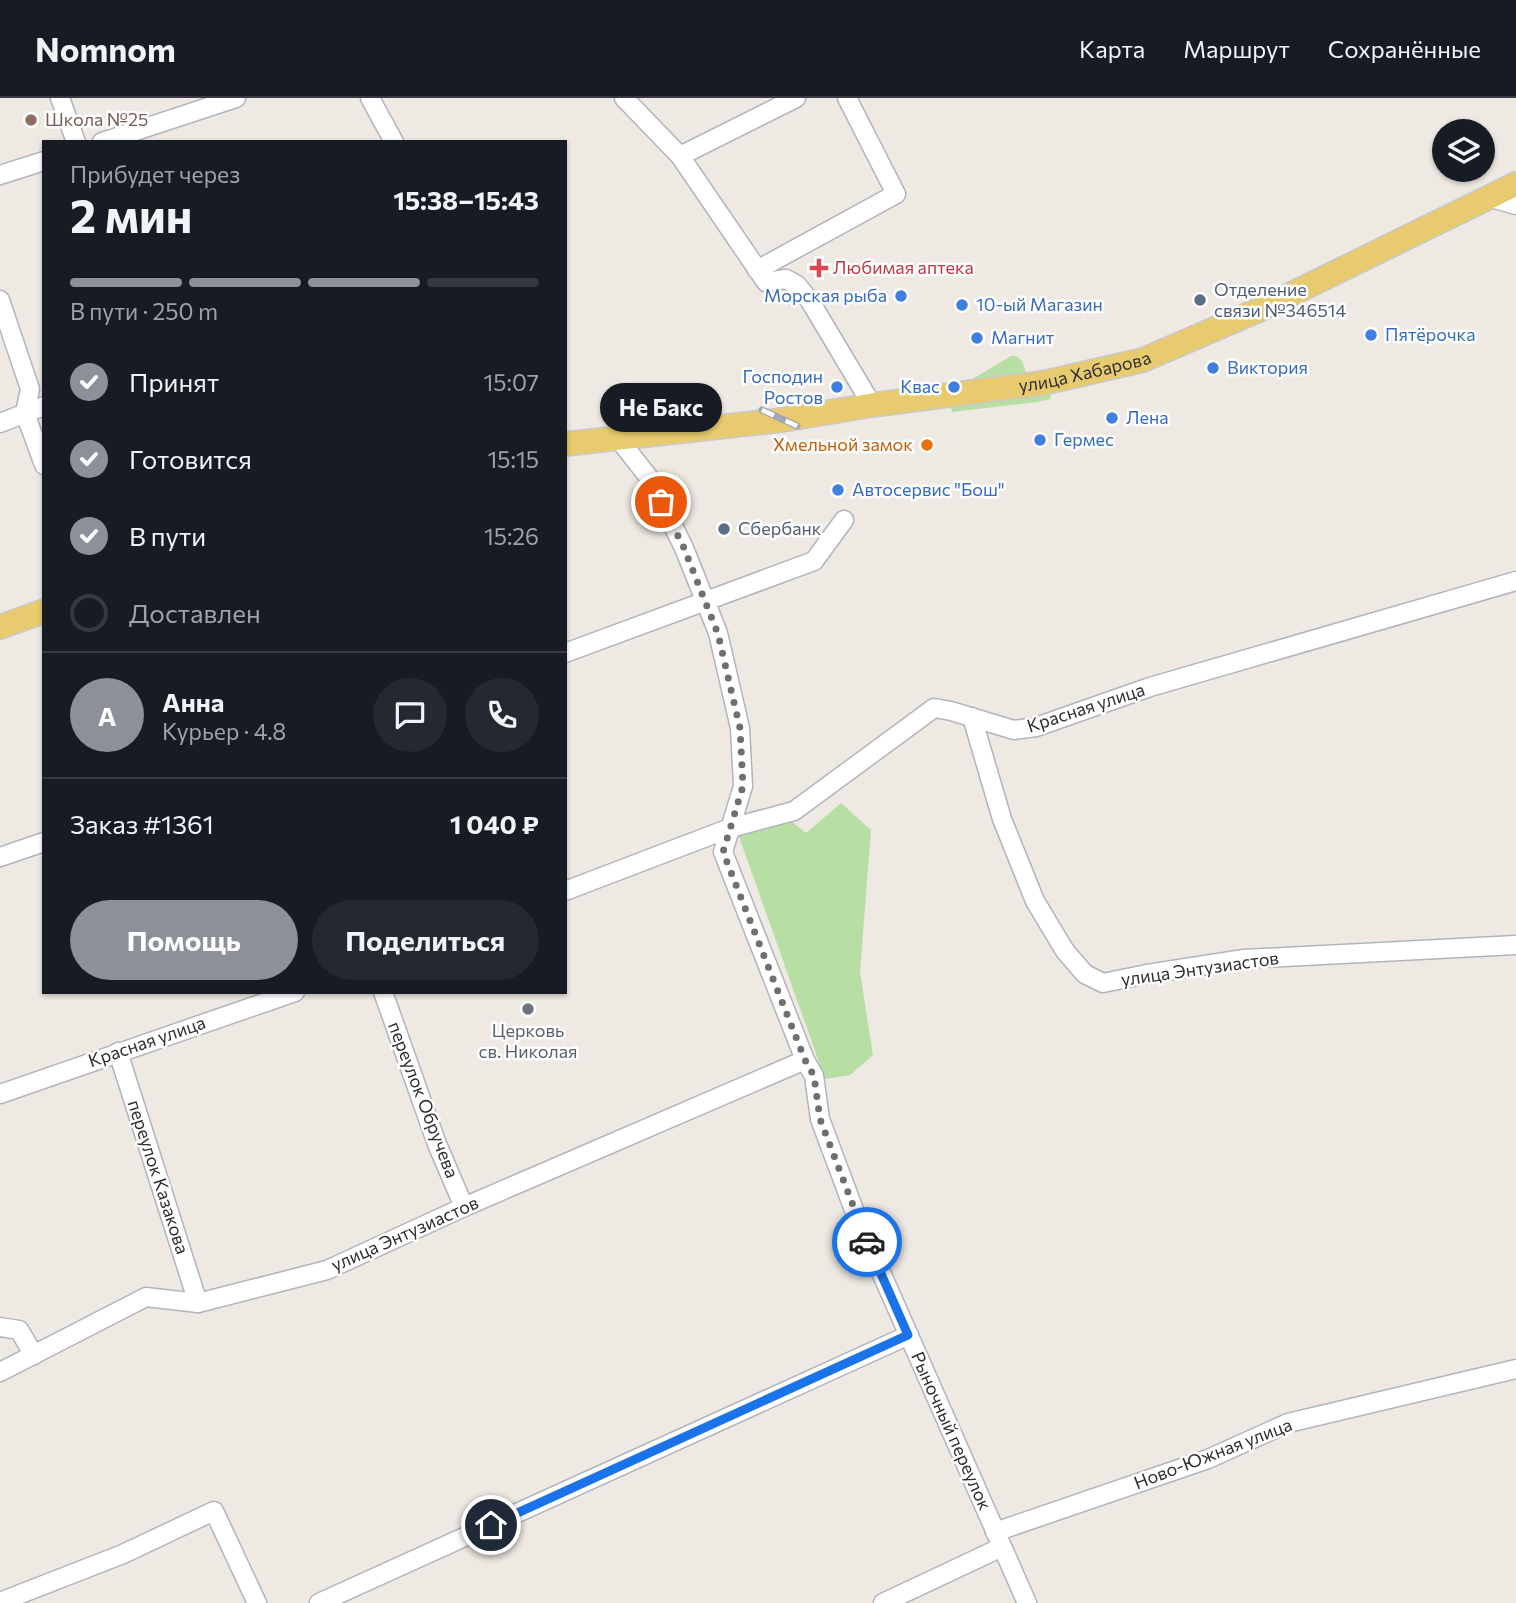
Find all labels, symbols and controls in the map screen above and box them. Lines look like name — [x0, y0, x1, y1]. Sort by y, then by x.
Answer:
text: Nomnom — [35, 28, 176, 69]
text: Карта — [1079, 34, 1145, 63]
text: Маршрут — [1183, 34, 1290, 63]
text: Сохранённые — [1328, 34, 1481, 63]
place label: Школа №25 — [45, 108, 148, 130]
marker: Школа №25 — [23, 112, 39, 128]
map controls — [1432, 119, 1495, 182]
button: layers — [1432, 119, 1495, 182]
text: Прибудет через — [70, 160, 240, 188]
text: 15:38–15:43 — [393, 184, 539, 215]
text: 2 мин — [70, 186, 192, 242]
place label: Любимая аптека — [833, 256, 974, 278]
marker: Любимая аптека — [811, 260, 827, 276]
place label: Отделение связи №346514 — [1214, 278, 1347, 321]
place label: Морская рыба — [764, 284, 887, 306]
marker: Морская рыба — [893, 288, 909, 304]
marker: Отделение связи №346514 — [1192, 292, 1208, 308]
place label: 10-ый Магазин — [976, 293, 1103, 315]
text: В пути · 250 m — [70, 297, 218, 325]
marker: 10-ый Магазин — [954, 297, 970, 313]
place label: Пятёрочка — [1385, 323, 1476, 345]
place label: Магнит — [991, 326, 1055, 348]
marker: Пятёрочка — [1363, 327, 1379, 343]
marker: Магнит — [969, 330, 985, 346]
street label: улица Хабарова — [1017, 346, 1154, 396]
place label: Виктория — [1227, 356, 1308, 378]
marker: Виктория — [1205, 360, 1221, 376]
icon: check — [70, 363, 108, 401]
place label: Господин Ростов — [743, 365, 823, 408]
text: Принят — [129, 366, 219, 397]
text: 15:07 — [483, 368, 539, 396]
place label: Квас — [900, 375, 940, 397]
marker: Господин Ростов — [829, 379, 845, 395]
marker: Квас — [946, 379, 962, 395]
callout: Не Бакс — [600, 383, 722, 432]
text: Не Бакс — [619, 393, 703, 421]
place label: Лена — [1126, 406, 1169, 428]
marker: Лена — [1104, 410, 1120, 426]
place label: Гермес — [1054, 428, 1114, 450]
marker: Гермес — [1032, 432, 1048, 448]
place label: Хмельной замок — [773, 433, 913, 455]
marker: Хмельной замок — [919, 437, 935, 453]
icon: check — [70, 440, 108, 478]
text: Готовится — [129, 443, 252, 474]
text: 15:15 — [487, 445, 539, 473]
pin — [631, 472, 691, 532]
place label: Автосервис "Бош" — [852, 478, 1005, 500]
marker: Автосервис "Бош" — [830, 482, 846, 498]
icon: bag — [642, 483, 680, 521]
icon: check — [70, 517, 108, 555]
place label: Сбербанк — [738, 517, 822, 539]
text: В пути — [129, 520, 206, 551]
marker: Сбербанк — [716, 521, 732, 537]
text: 15:26 — [484, 522, 539, 550]
text: Доставлен — [129, 597, 261, 628]
button: chat — [373, 678, 447, 752]
button: phone — [465, 678, 539, 752]
street label: Красная улица — [1024, 678, 1147, 736]
text: Анна — [162, 686, 224, 717]
text: А — [98, 700, 116, 731]
text: Курьер · 4.8 — [162, 717, 286, 745]
text: Заказ #1361 — [70, 808, 214, 839]
text: 1 040 ₽ — [450, 808, 539, 839]
button: Помощь — [70, 900, 298, 980]
button: Поделиться — [312, 900, 539, 980]
street label: улица Энтузиастов — [1120, 946, 1280, 990]
marker: Церковь св. Николая — [520, 1001, 536, 1017]
street label: Красная улица — [85, 1011, 208, 1071]
street label: переулок Обручева — [384, 1018, 464, 1181]
place label: Церковь св. Николая — [479, 1019, 578, 1062]
street label: переулок Казакова — [124, 1097, 194, 1257]
street label: улица Энтузиастов — [327, 1191, 482, 1275]
courier — [832, 1207, 902, 1277]
icon: car — [848, 1223, 886, 1261]
street label: Рыночный переулок — [907, 1348, 997, 1514]
street label: Ново-Южная улица — [1130, 1413, 1295, 1493]
pin — [461, 1495, 521, 1555]
icon: home — [472, 1506, 510, 1544]

